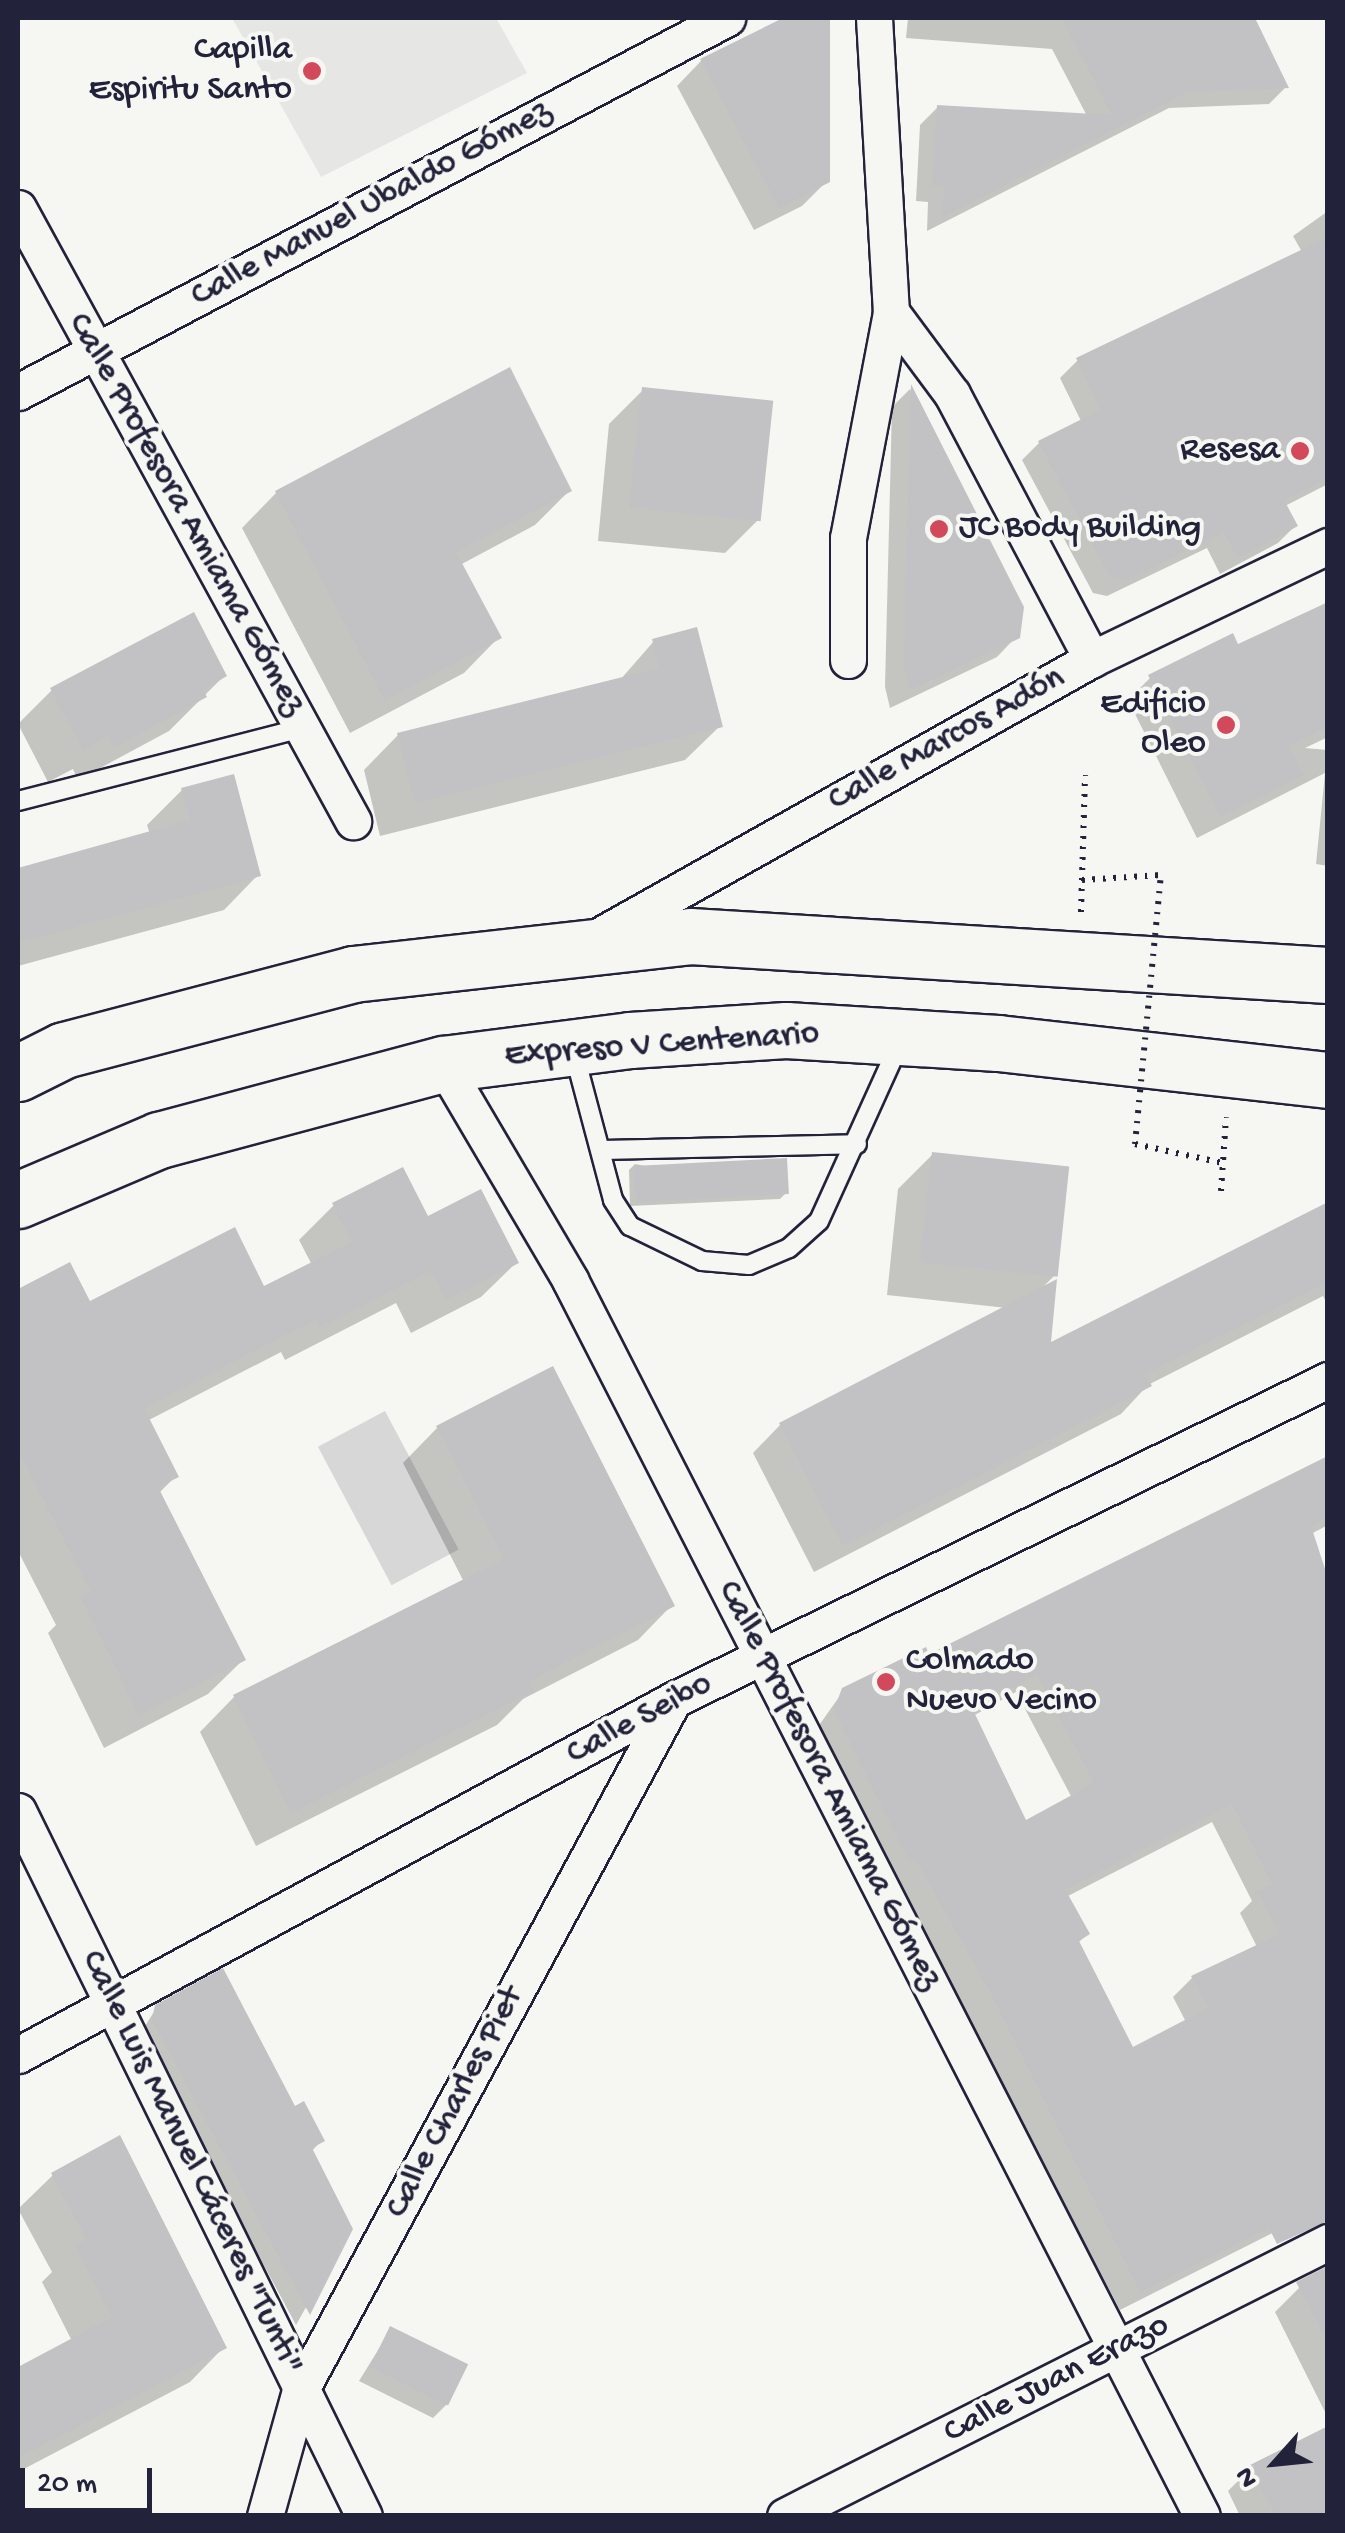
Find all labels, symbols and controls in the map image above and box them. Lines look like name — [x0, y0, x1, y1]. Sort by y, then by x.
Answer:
place label: Capilla Espiritu Santo — [89, 30, 292, 112]
marker: Capilla Espiritu Santo — [301, 60, 323, 82]
street label: Calle Manuel Ubaldo Gómez — [185, 92, 559, 318]
street label: Calle Profesora Amiama Gómez — [57, 306, 313, 724]
place label: Resesa — [1180, 430, 1280, 472]
marker: Resesa — [1289, 440, 1311, 462]
place label: JC Body Building — [959, 508, 1201, 550]
marker: JC Body Building — [928, 518, 950, 540]
street label: Calle Marcos Adón — [822, 658, 1072, 822]
place label: Edificio Oleo — [1100, 684, 1206, 766]
marker: Edificio Oleo — [1215, 714, 1237, 736]
street label: Expreso V Centenario — [503, 1014, 821, 1078]
street label: Calle Profesora Amiama Gómez — [706, 1574, 950, 1998]
place label: Colmado Nuevo Vecino — [906, 1641, 1097, 1723]
street label: Calle Seibo — [560, 1664, 720, 1776]
marker: Colmado Nuevo Vecino — [875, 1671, 897, 1693]
street label: Calle Luis Manuel Cáceres "Tunti" — [70, 1944, 312, 2382]
street label: Calle Charles Piet — [377, 1980, 535, 2226]
street label: Calle Juan Erazo — [938, 2305, 1176, 2455]
north arrow — [1225, 2413, 1325, 2513]
scale bar — [25, 2448, 158, 2510]
text: N — [1229, 2461, 1267, 2492]
text: 20 m — [37, 2468, 97, 2503]

